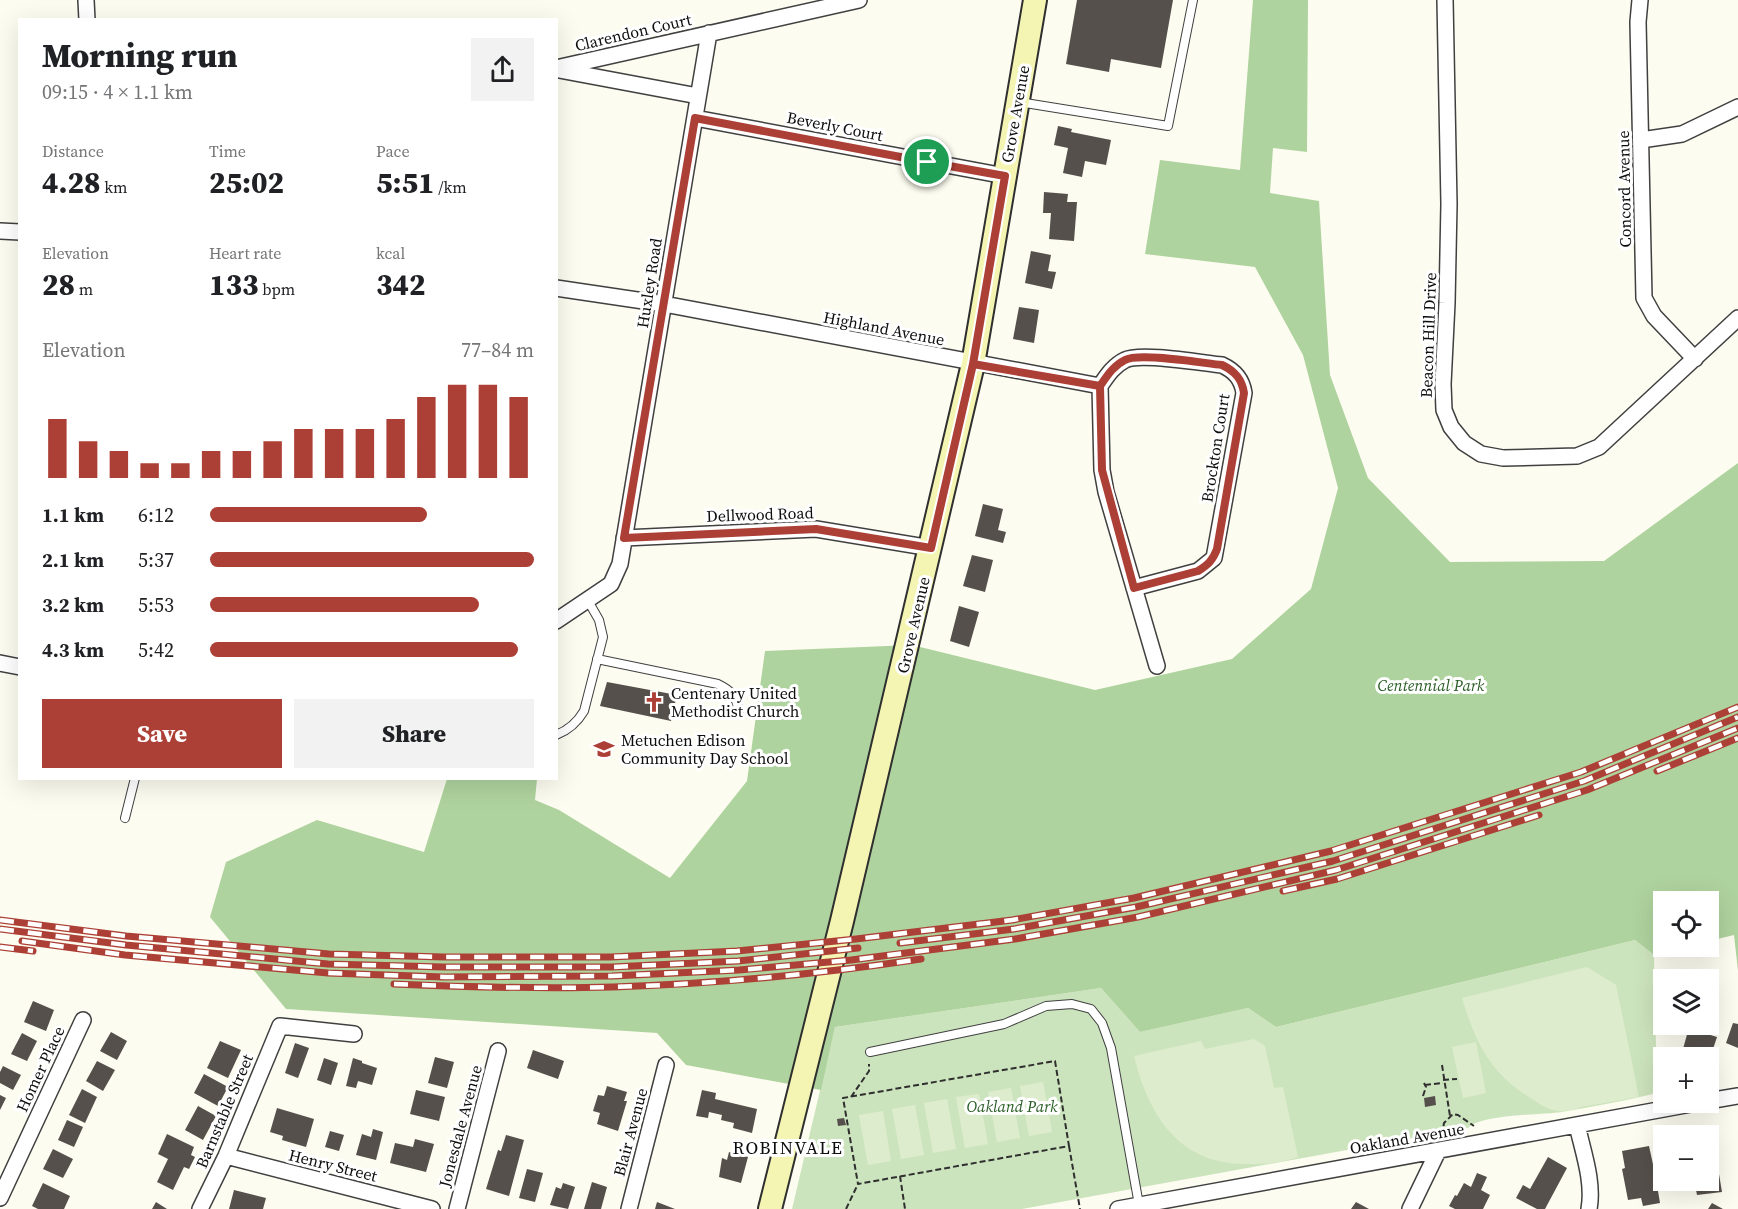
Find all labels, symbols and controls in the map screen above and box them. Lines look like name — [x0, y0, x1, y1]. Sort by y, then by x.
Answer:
street label: Clarendon Court — [573, 8, 694, 56]
text: Morning run — [42, 33, 238, 78]
button: share — [471, 38, 534, 101]
street label: Grove Avenue — [996, 64, 1034, 164]
text: 09:15 · 4 × 1.1 km — [42, 78, 193, 106]
street label: Beverly Court — [785, 106, 886, 146]
street label: Concord Avenue — [1612, 130, 1636, 248]
pin — [901, 136, 952, 187]
text: Distance — [42, 140, 104, 162]
text: Time — [209, 140, 246, 162]
text: Pace — [376, 140, 410, 162]
icon: arrive — [910, 145, 943, 178]
text: 4.28 — [42, 162, 101, 203]
text: 25:02 — [209, 162, 284, 203]
text: 5:51 — [376, 162, 435, 203]
text: km — [101, 176, 128, 198]
text: /km — [435, 176, 467, 198]
street label: Huxley Road — [631, 236, 667, 330]
text: Elevation — [42, 242, 109, 264]
text: Heart rate — [209, 242, 281, 264]
text: kcal — [376, 242, 405, 264]
text: 28 — [42, 264, 75, 305]
text: 133 — [209, 264, 259, 305]
text: 342 — [376, 264, 426, 305]
street label: Beacon Hill Drive — [1415, 272, 1441, 398]
text: m — [75, 278, 93, 300]
text: bpm — [259, 278, 295, 300]
street label: Highland Avenue — [822, 305, 946, 351]
text: Elevation — [42, 336, 126, 364]
text: 77–84 m — [461, 336, 534, 364]
street label: Brockton Court — [1196, 391, 1235, 504]
text: 1.1 km — [42, 501, 104, 529]
text: 6:12 — [138, 501, 174, 529]
street label: Dellwood Road — [706, 501, 814, 527]
text: 2.1 km — [42, 546, 104, 574]
text: 5:37 — [138, 546, 174, 574]
street label: Grove Avenue — [891, 575, 935, 675]
text: 3.2 km — [42, 591, 104, 619]
text: 5:53 — [138, 591, 174, 619]
text: 4.3 km — [42, 636, 104, 664]
text: 5:42 — [138, 636, 174, 664]
park label: Centennial Park — [1378, 674, 1485, 696]
place label: Centenary United Methodist Church — [671, 682, 800, 722]
church icon: Centenary United Methodist Church — [642, 690, 666, 714]
button: Save — [42, 699, 282, 768]
button: Share — [294, 699, 534, 768]
place label: Metuchen Edison Community Day School — [621, 729, 789, 769]
school or university icon: Metuchen Edison Community Day School — [592, 737, 616, 761]
map controls — [1653, 891, 1719, 1191]
button: locate — [1653, 891, 1719, 957]
button: layers — [1653, 969, 1719, 1035]
street label: Homer Place — [11, 1023, 69, 1115]
button: + — [1653, 1047, 1719, 1113]
street label: Barnstable Street — [190, 1050, 258, 1171]
street label: Jonesdale Avenue — [433, 1063, 487, 1190]
street label: Blair Avenue — [608, 1085, 652, 1179]
park label: Oakland Park — [966, 1095, 1058, 1117]
street label: Oakland Avenue — [1348, 1117, 1466, 1159]
button: − — [1653, 1125, 1719, 1191]
district label: ROBINVALE — [733, 1135, 843, 1160]
street label: Henry Street — [287, 1143, 380, 1187]

